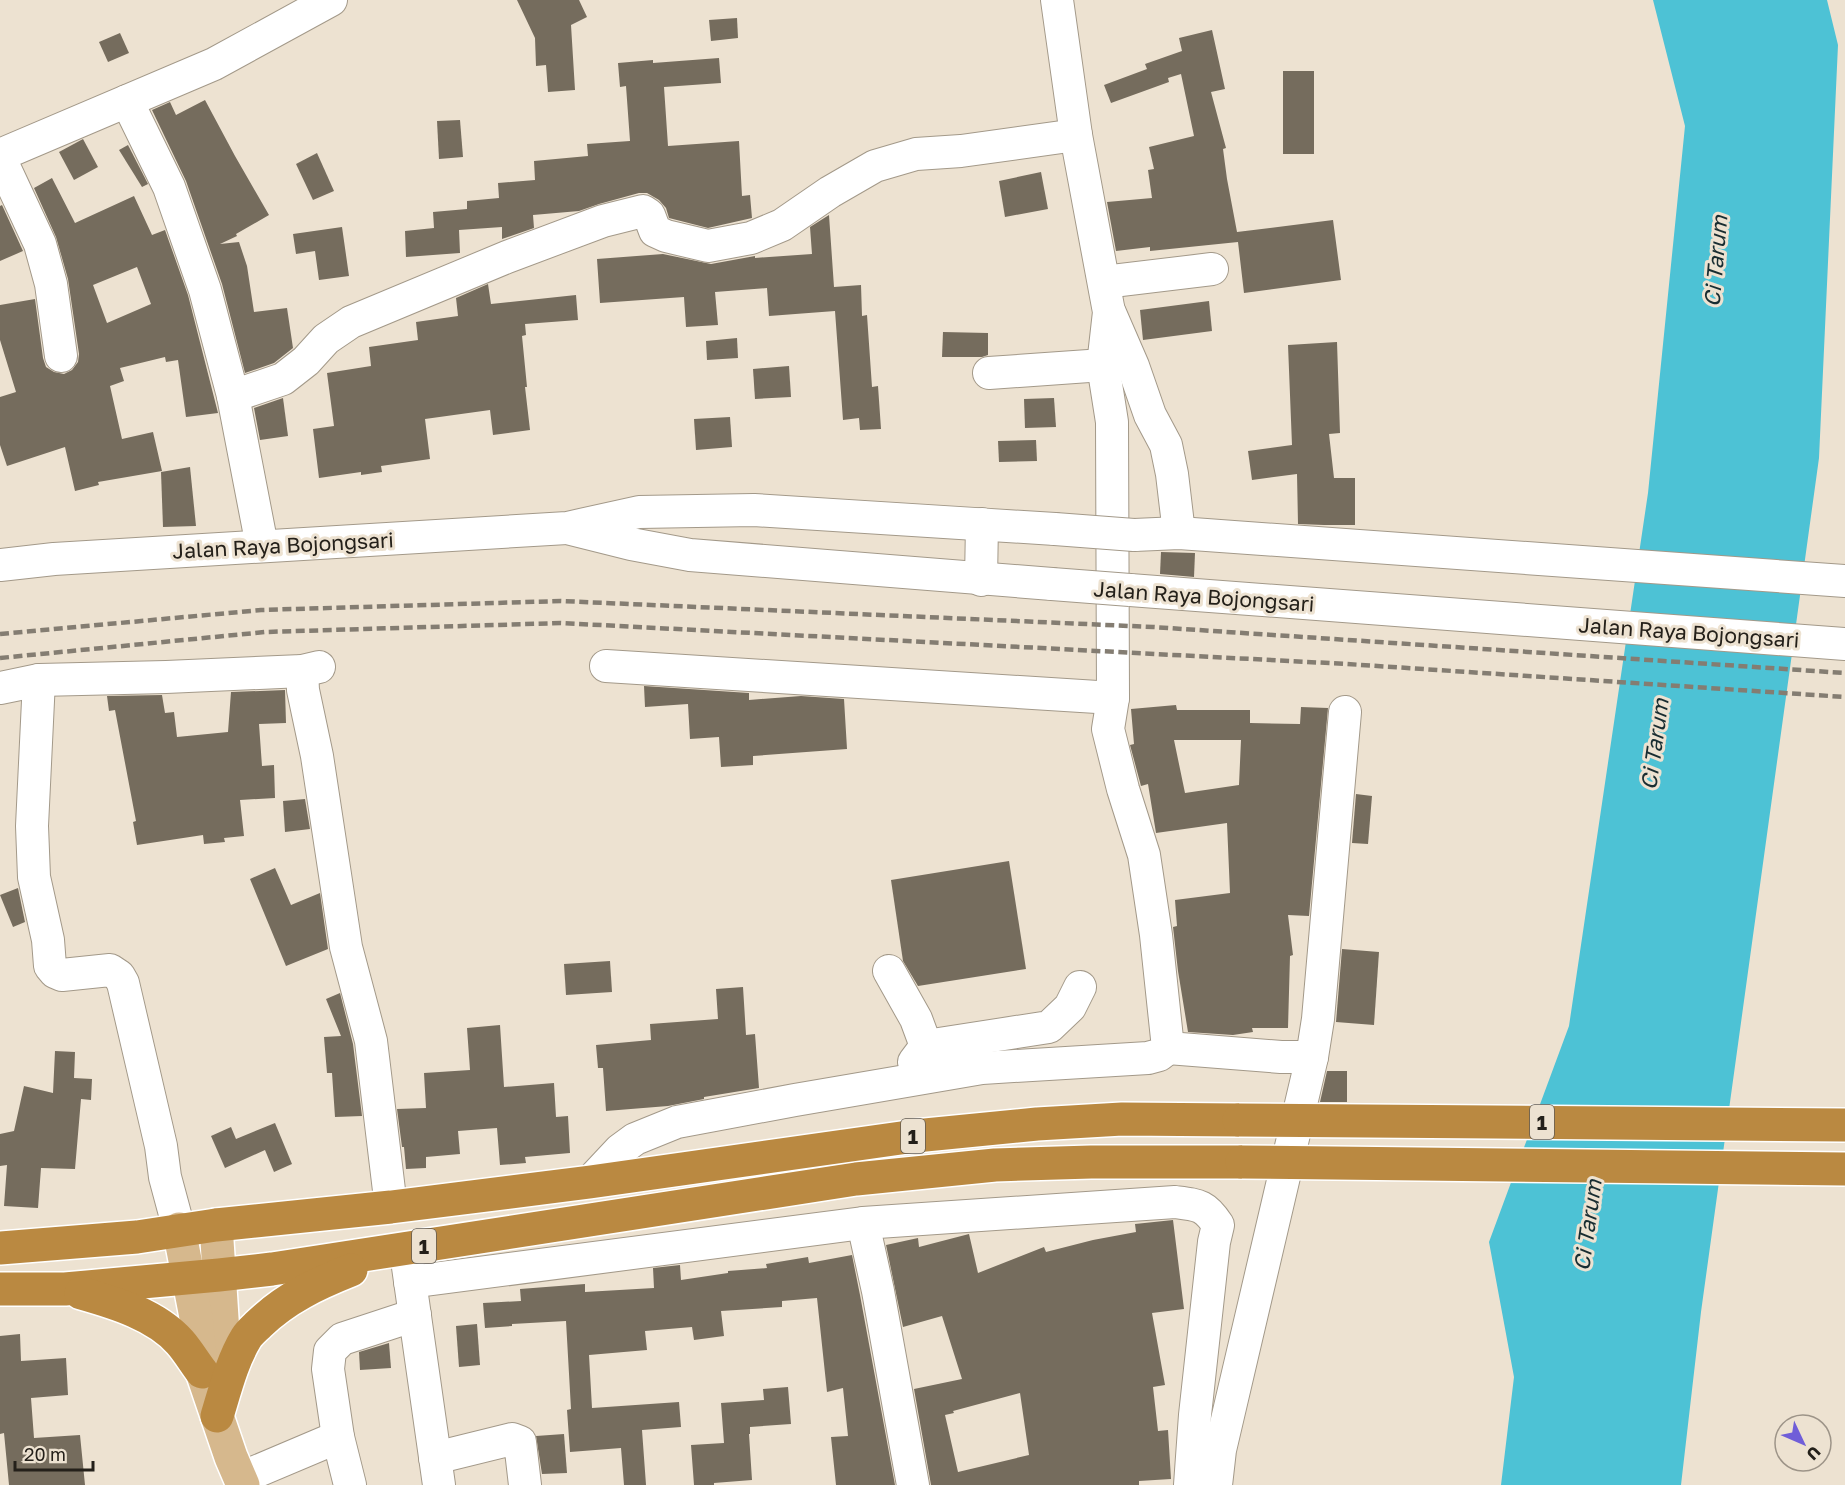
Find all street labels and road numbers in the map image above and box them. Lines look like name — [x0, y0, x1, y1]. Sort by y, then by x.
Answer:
street label: Jalan Raya Bojongsari — [172, 526, 394, 564]
street label: Jalan Raya Bojongsari — [1093, 575, 1315, 617]
street label: Jalan Raya Bojongsari — [1578, 611, 1800, 653]
road number: 1 — [1530, 1105, 1554, 1139]
road number: 1 — [901, 1119, 925, 1153]
road number: 1 — [412, 1229, 436, 1263]

